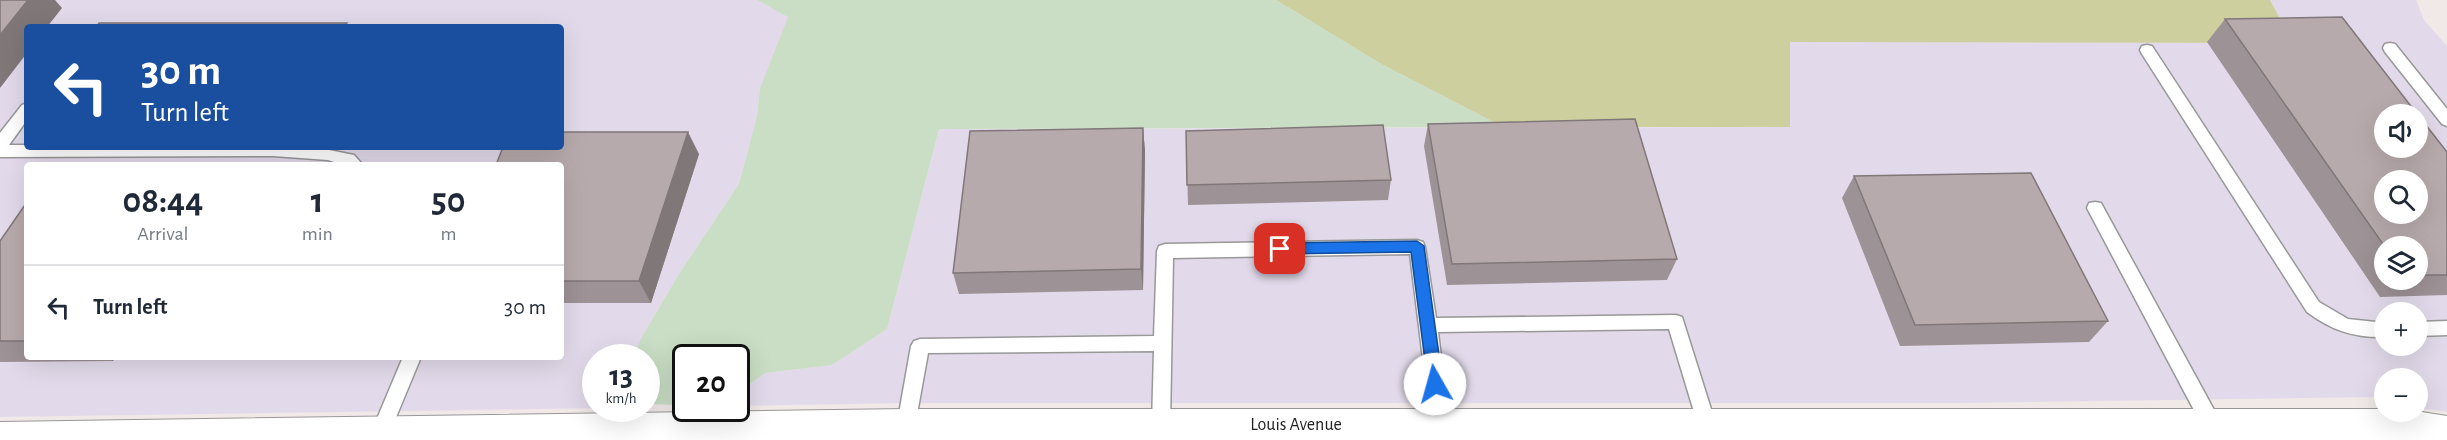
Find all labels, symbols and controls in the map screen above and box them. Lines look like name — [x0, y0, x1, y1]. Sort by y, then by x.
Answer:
icon: left — [42, 48, 120, 126]
text: 30 m — [141, 50, 221, 92]
text: Turn left — [141, 99, 229, 126]
map controls — [2374, 104, 2428, 422]
button: sound — [2374, 104, 2428, 158]
button: search — [2374, 170, 2428, 224]
text: 08:44 — [122, 183, 203, 219]
text: 1 — [311, 183, 324, 219]
text: 50 — [431, 183, 466, 219]
pin — [1254, 223, 1305, 274]
text: Arrival — [137, 224, 189, 244]
text: min — [302, 224, 333, 244]
text: m — [440, 224, 456, 244]
icon: arrive — [1263, 232, 1296, 265]
button: layers — [2374, 236, 2428, 290]
icon: left — [42, 291, 75, 324]
text: Turn left — [93, 296, 167, 318]
text: 30 m — [504, 296, 546, 318]
button: + — [2374, 302, 2428, 356]
speed limit sign: 20 — [672, 344, 750, 422]
position arrow — [1403, 352, 1467, 416]
text: 13 — [609, 361, 633, 391]
button: − — [2374, 368, 2428, 422]
text: km/h — [606, 391, 636, 406]
street label: Louis Avenue — [1250, 416, 1342, 434]

